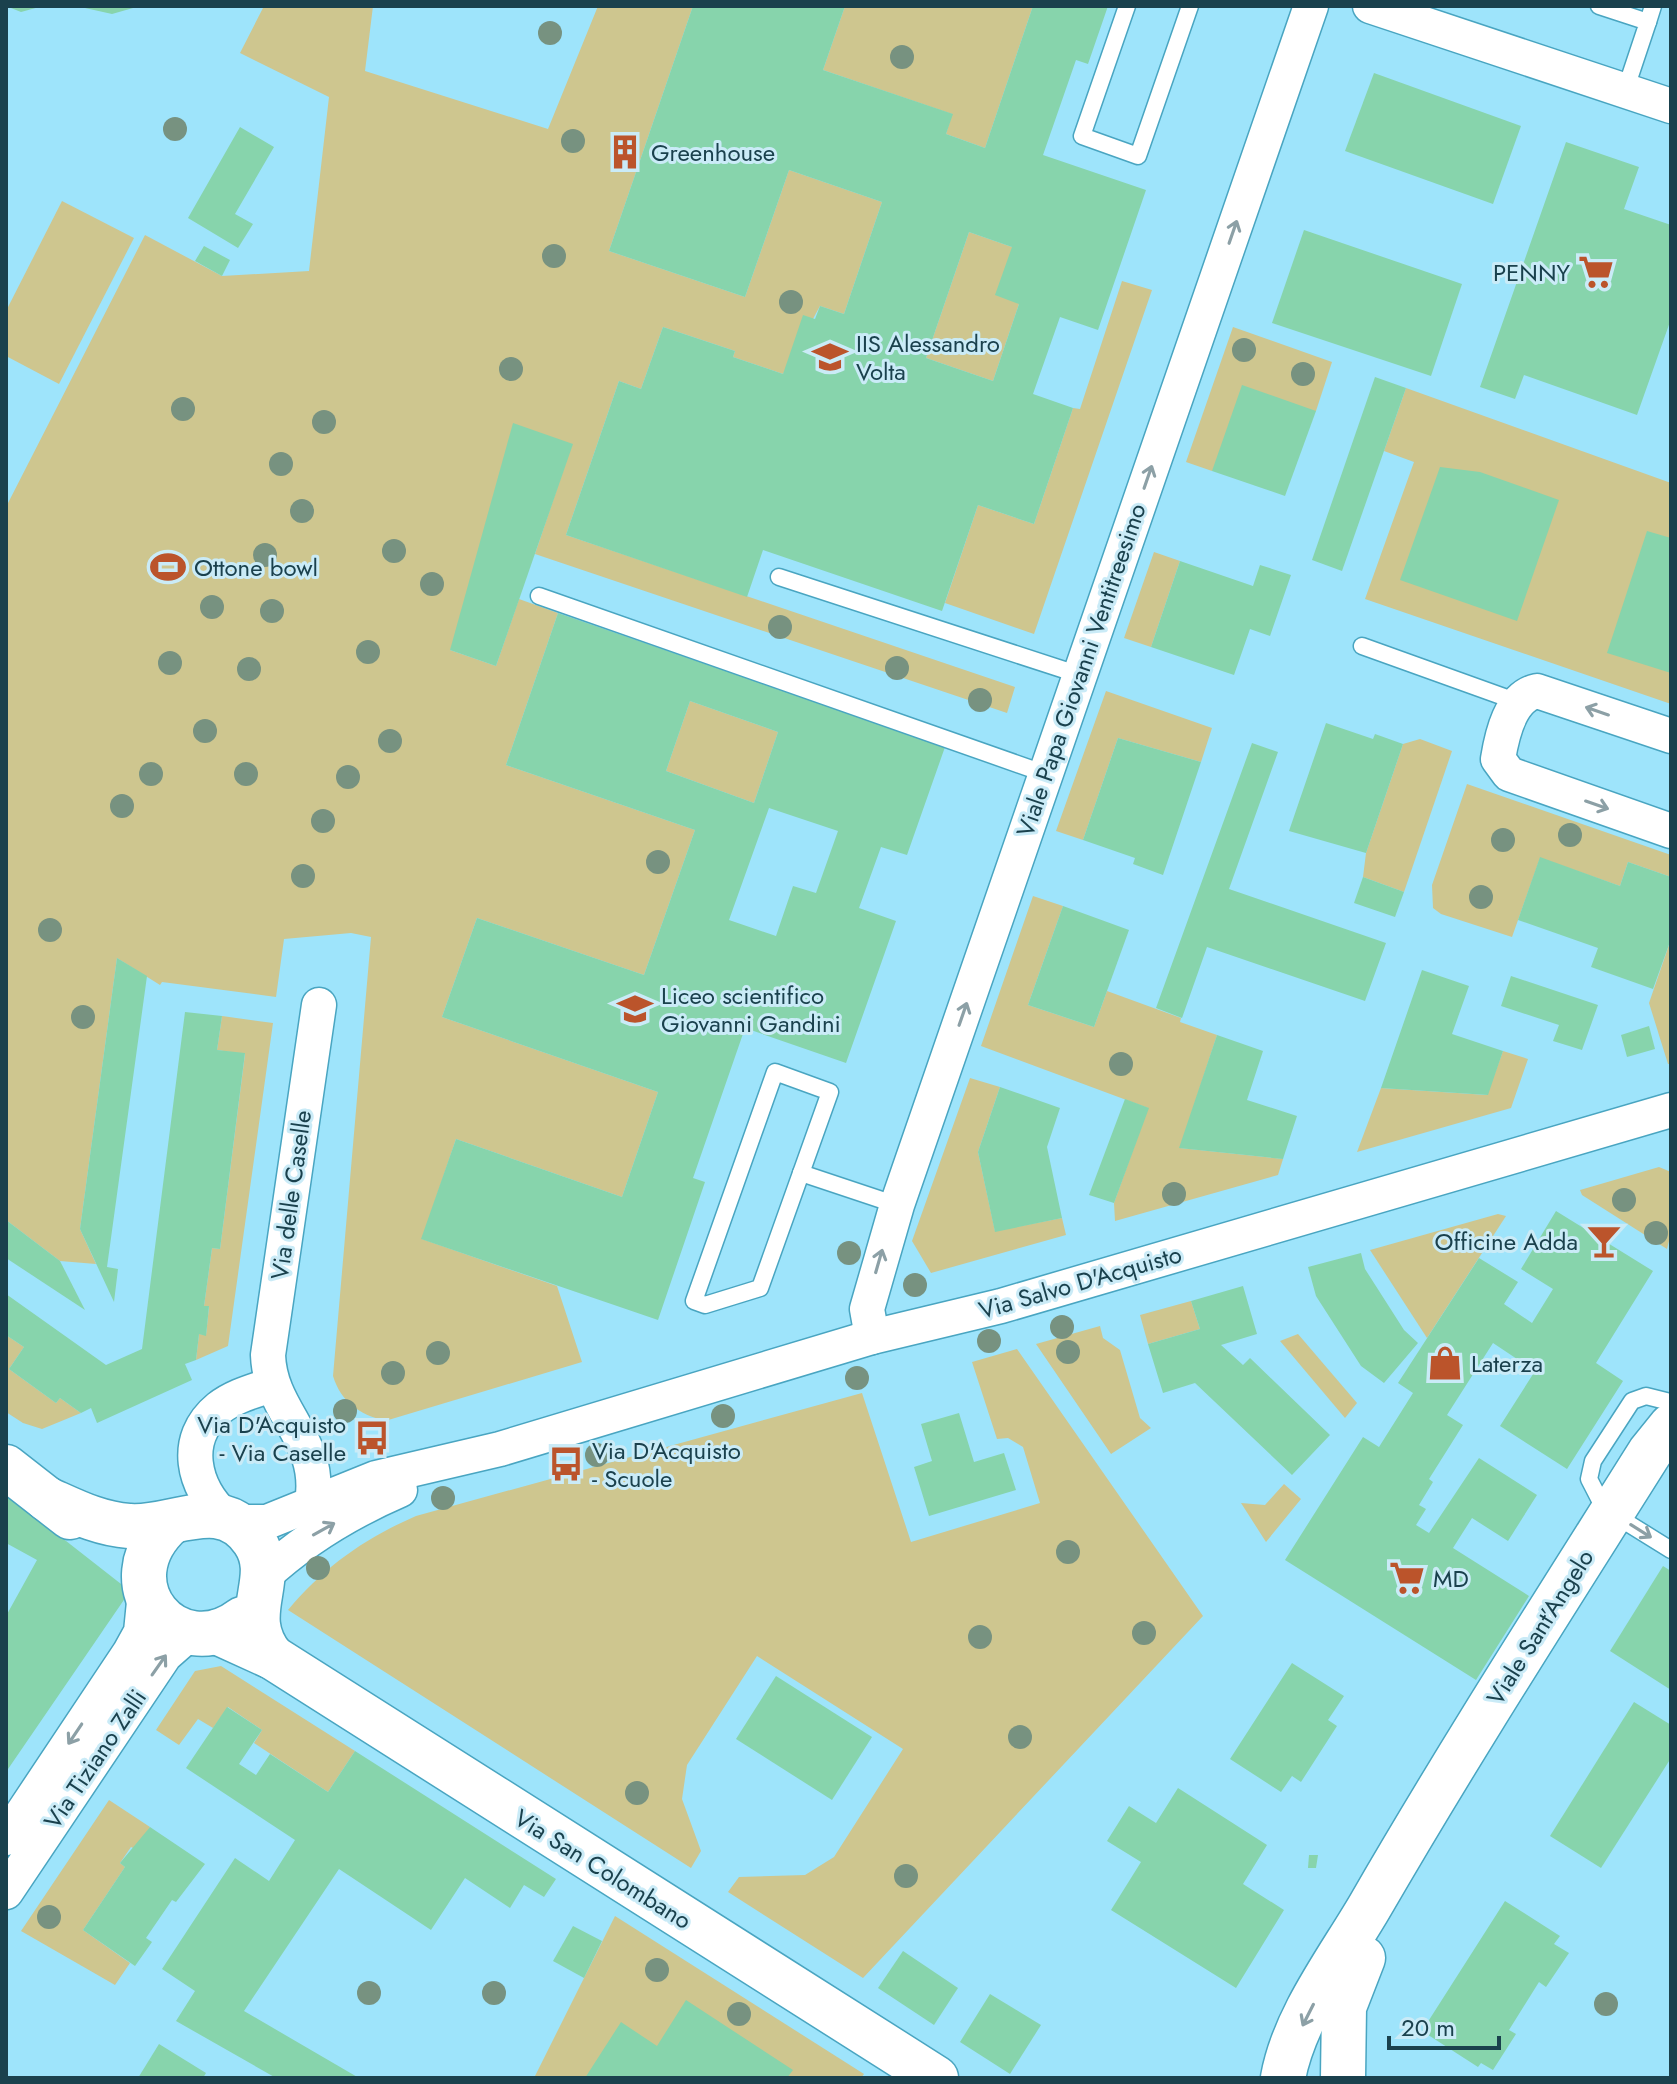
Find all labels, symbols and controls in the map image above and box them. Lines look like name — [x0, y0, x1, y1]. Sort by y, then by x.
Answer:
building icon: Greenhouse — [606, 133, 644, 171]
place label: Greenhouse — [651, 135, 775, 170]
one-way arrow — [1226, 219, 1241, 244]
supermarket icon: PENNY — [1577, 253, 1615, 291]
place label: PENNY — [1493, 255, 1571, 290]
place label: IIS Alessandro Volta — [856, 326, 1000, 389]
school or university icon: IIS Alessandro Volta — [811, 338, 849, 376]
one-way arrow — [1141, 465, 1156, 490]
street label: Viale Papa Giovanni Ventitreesimo — [1007, 499, 1155, 841]
sports icon: Ottone bowl — [149, 548, 187, 586]
place label: Ottone bowl — [194, 550, 318, 585]
one-way arrow — [1585, 703, 1610, 717]
one-way arrow — [1584, 799, 1608, 813]
place label: Liceo scientifico Giovanni Gandini — [661, 978, 841, 1041]
school or university icon: Liceo scientifico Giovanni Gandini — [616, 990, 654, 1028]
one-way arrow — [956, 1002, 971, 1027]
street label: Via delle Caselle — [262, 1108, 320, 1282]
bar icon: Officine Adda — [1585, 1222, 1623, 1260]
place label: Officine Adda — [1434, 1224, 1578, 1259]
street label: Via Salvo D'Acquisto — [974, 1236, 1186, 1328]
one-way arrow — [873, 1248, 888, 1274]
shop icon: Laterza — [1426, 1344, 1464, 1382]
place label: Laterza — [1471, 1346, 1543, 1381]
place label: Via D'Acquisto - Via Caselle — [197, 1407, 346, 1470]
bus stop icon: Via D'Acquisto - Via Caselle — [353, 1419, 391, 1457]
place label: Via D'Acquisto - Scuole — [592, 1433, 741, 1496]
bus stop icon: Via D'Acquisto - Scuole — [547, 1445, 585, 1483]
one-way arrow — [312, 1520, 335, 1536]
one-way arrow — [1630, 1523, 1652, 1540]
street label: Viale Sant’Angelo — [1478, 1542, 1602, 1712]
supermarket icon: MD — [1388, 1559, 1426, 1597]
place label: MD — [1433, 1561, 1469, 1596]
one-way arrow — [151, 1654, 167, 1676]
street label: Via Tiziano Zalli — [35, 1682, 155, 1836]
one-way arrow — [67, 1723, 83, 1745]
street label: Via San Colombano — [508, 1800, 698, 1938]
scale bar — [1389, 2000, 1499, 2050]
one-way arrow — [1300, 2002, 1315, 2026]
text: 20 m — [1401, 2010, 1455, 2045]

